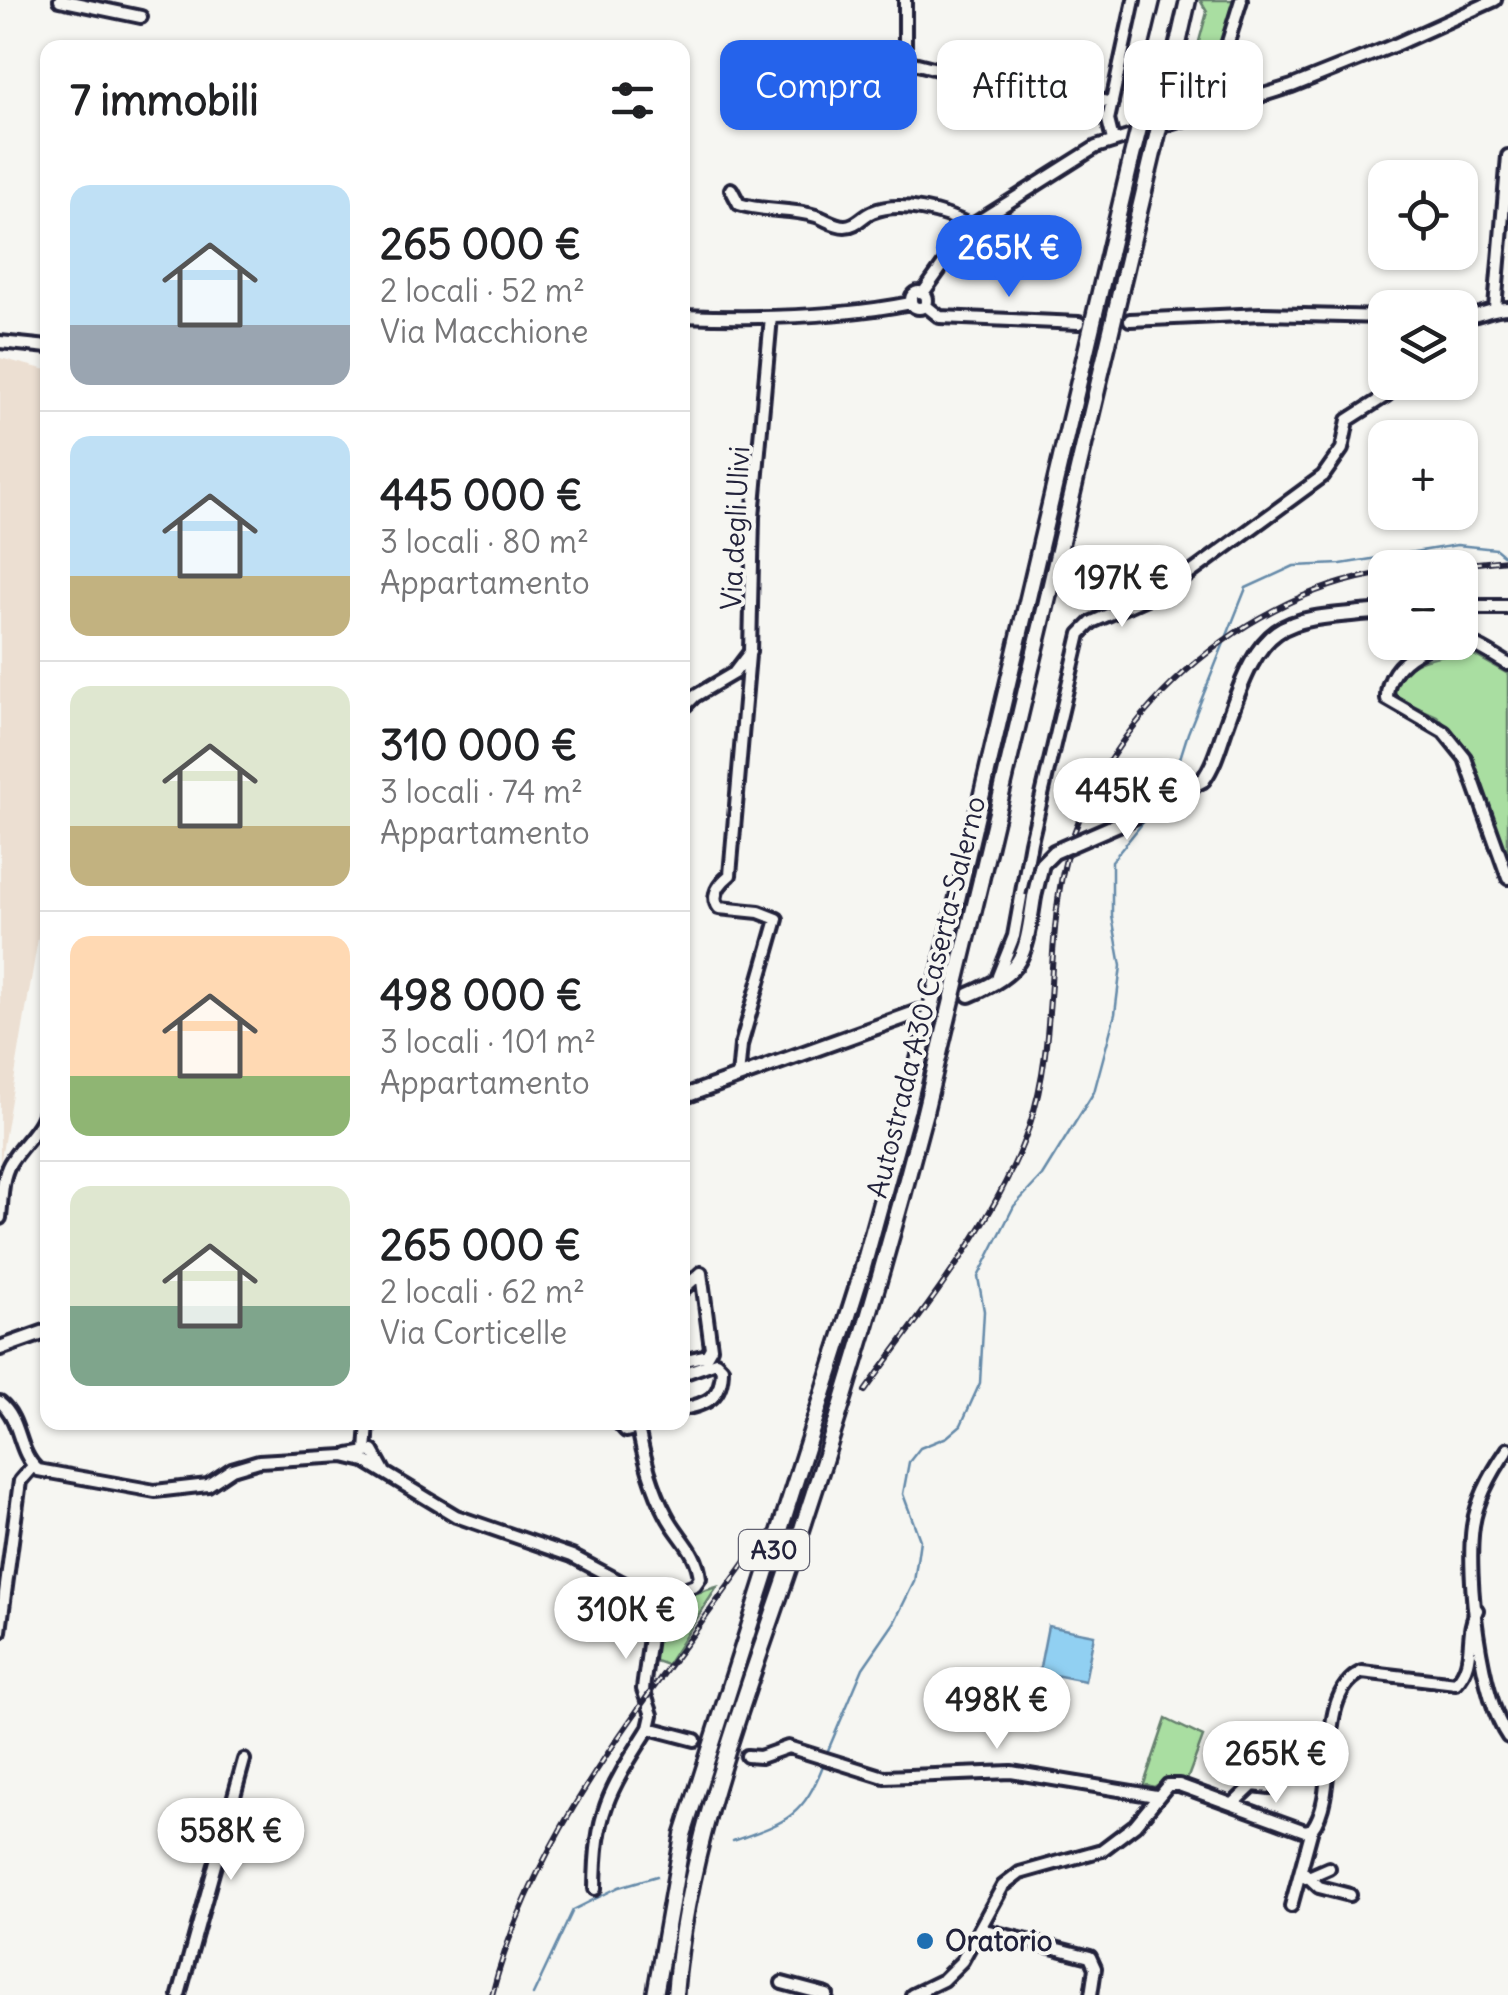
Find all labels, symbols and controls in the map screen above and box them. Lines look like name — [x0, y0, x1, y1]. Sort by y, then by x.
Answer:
chip: Compra — [720, 40, 917, 130]
chip: Affitta — [937, 40, 1104, 130]
chip: Filtri — [1124, 40, 1263, 130]
icon: filters — [605, 73, 660, 128]
text: 7 immobili — [70, 74, 259, 126]
map controls — [1368, 160, 1478, 660]
button: locate — [1368, 160, 1478, 270]
pin: 265K € — [928, 215, 1090, 300]
text: 265 000 € — [380, 218, 581, 270]
icon: home — [150, 225, 270, 345]
text: 265K € — [958, 227, 1060, 268]
text: 2 locali · 52 m² — [380, 270, 585, 311]
button: layers — [1368, 290, 1478, 400]
text: Via Macchione — [380, 311, 589, 352]
button: + — [1368, 420, 1478, 530]
street label: Via degli Ulivi — [713, 445, 757, 611]
text: 445 000 € — [380, 469, 583, 521]
icon: home — [150, 476, 270, 596]
text: 3 locali · 80 m² — [380, 521, 589, 562]
pin: 197K € — [1041, 545, 1203, 630]
button: − — [1368, 550, 1478, 660]
text: 197K € — [1075, 557, 1169, 598]
text: Appartamento — [380, 562, 590, 603]
text: 310 000 € — [380, 719, 578, 771]
icon: home — [150, 726, 270, 846]
pin: 445K € — [1046, 758, 1208, 843]
text: 445K € — [1075, 770, 1179, 811]
text: 3 locali · 74 m² — [380, 771, 583, 812]
street label: Autostrada A30 Caserta-Salerno — [859, 792, 993, 1202]
text: Appartamento — [380, 812, 590, 853]
text: 498 000 € — [380, 969, 583, 1021]
icon: home — [150, 976, 270, 1096]
text: 3 locali · 101 m² — [380, 1021, 596, 1062]
text: Appartamento — [380, 1062, 590, 1103]
text: 265 000 € — [380, 1219, 581, 1271]
icon: home — [150, 1226, 270, 1346]
text: 2 locali · 62 m² — [380, 1271, 585, 1312]
text: Via Corticelle — [380, 1312, 567, 1353]
road number: A30 — [739, 1530, 809, 1570]
pin: 310K € — [545, 1577, 707, 1662]
text: 310K € — [576, 1589, 676, 1630]
pin: 498K € — [916, 1667, 1078, 1752]
text: 498K € — [945, 1679, 1049, 1720]
pin: 265K € — [1195, 1721, 1357, 1806]
text: 265K € — [1225, 1733, 1327, 1774]
pin: 558K € — [150, 1798, 312, 1883]
text: 558K € — [179, 1810, 283, 1851]
place label: Oratorio — [945, 1923, 1052, 1959]
marker: Oratorio — [914, 1930, 936, 1952]

